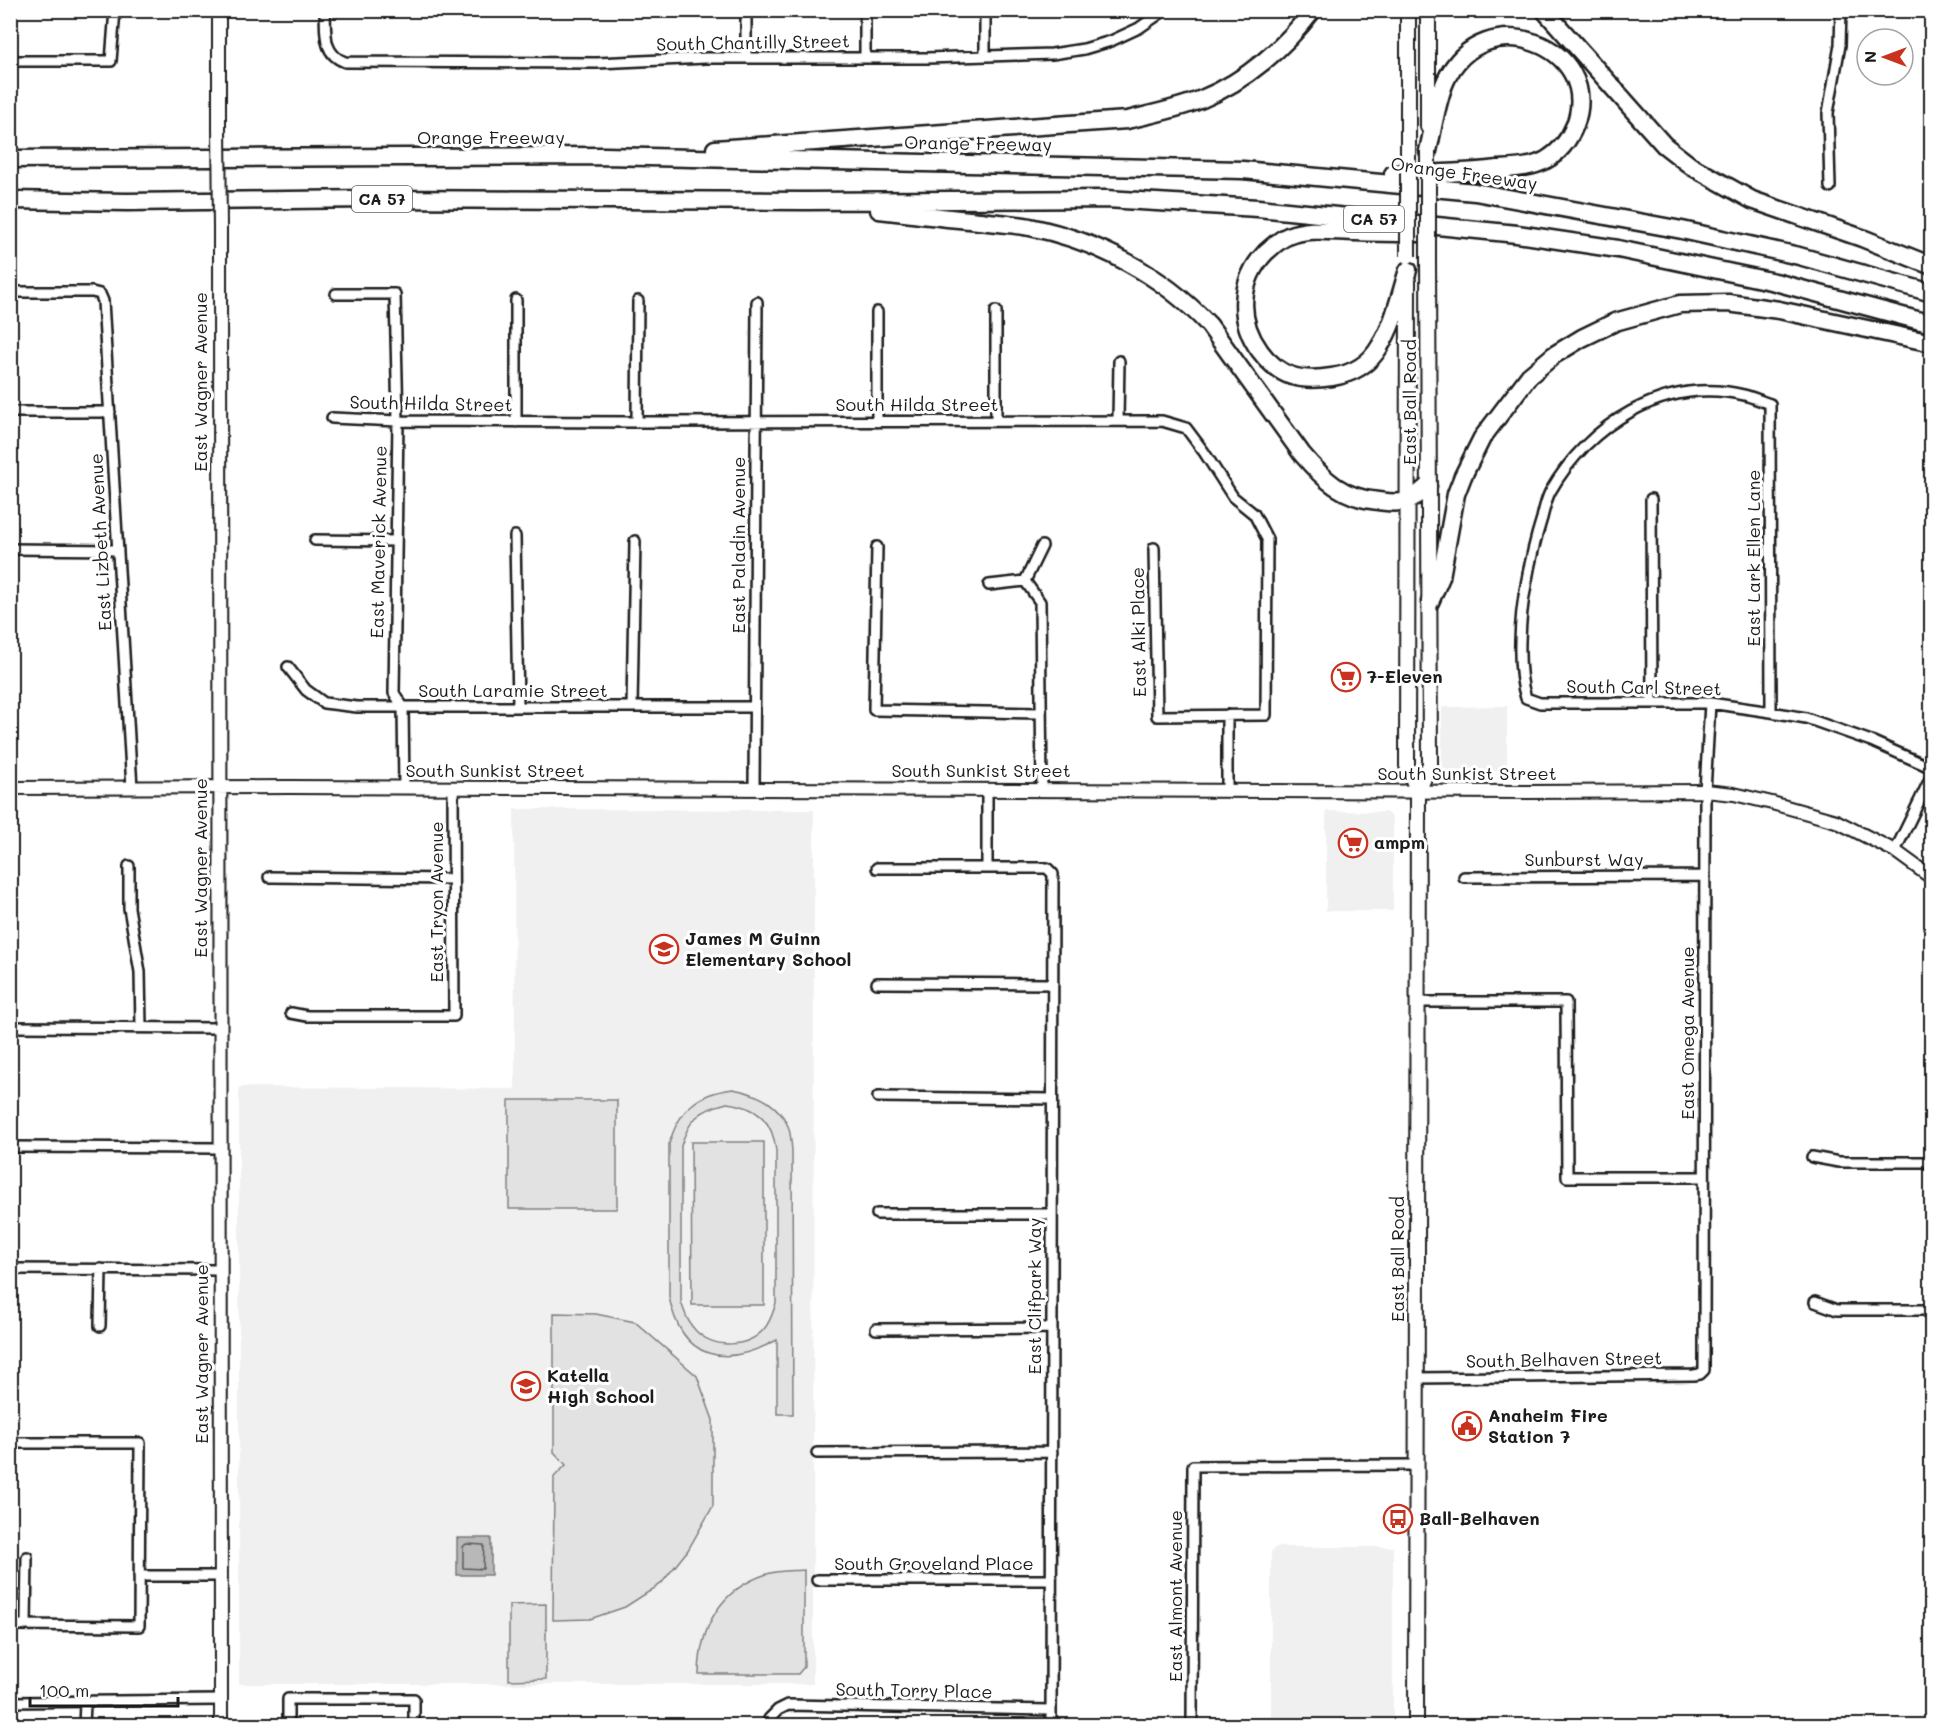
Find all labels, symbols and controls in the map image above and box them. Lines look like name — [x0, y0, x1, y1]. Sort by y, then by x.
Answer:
north arrow — [1855, 27, 1915, 87]
street label: South Chantilly Street — [656, 28, 850, 56]
text: N — [1859, 51, 1880, 63]
street label: Orange Freeway — [417, 125, 565, 149]
street label: Orange Freeway — [904, 130, 1052, 156]
street label: Orange Freeway — [1389, 151, 1539, 195]
road number: CA 57 — [352, 186, 412, 212]
road number: CA 57 — [1344, 206, 1404, 232]
street label: East Wagner Avenue — [188, 292, 212, 472]
street label: East Ball Road — [1397, 339, 1421, 465]
street label: South Hilda Street — [349, 390, 513, 416]
street label: South Hilda Street — [835, 392, 999, 416]
street label: East Maverick Avenue — [364, 445, 392, 639]
street label: East Lizbeth Avenue — [83, 453, 117, 631]
street label: East Paladin Avenue — [726, 457, 750, 633]
street label: East Lark Ellen Lane — [1741, 469, 1765, 647]
street label: East Alki Place — [1125, 567, 1151, 697]
supermarket icon: 7-Eleven — [1330, 661, 1362, 693]
place label: 7-Eleven — [1367, 664, 1443, 688]
street label: South Carl Street — [1566, 674, 1722, 700]
street label: South Laramie Street — [418, 678, 608, 702]
street label: South Sunkist Street — [405, 758, 585, 782]
street label: South Sunkist Street — [891, 758, 1071, 782]
street label: South Sunkist Street — [1377, 761, 1557, 785]
street label: East Wagner Avenue — [188, 778, 212, 958]
street label: East Tryon Avenue — [424, 821, 448, 983]
supermarket icon: ampm — [1337, 827, 1369, 859]
place label: ampm — [1374, 830, 1425, 854]
street label: Sunburst Way — [1524, 847, 1644, 871]
place label: James M Guinn Elementary School — [685, 926, 851, 971]
school or university icon: James M Guinn Elementary School — [648, 933, 680, 965]
street label: East Omega Avenue — [1675, 946, 1699, 1120]
street label: East Ball Road — [1385, 1196, 1409, 1322]
street label: East Clifpark Way — [1022, 1218, 1046, 1374]
street label: East Wagner Avenue — [189, 1264, 213, 1444]
street label: South Belhaven Street — [1466, 1345, 1662, 1373]
place label: Katella High School — [547, 1363, 654, 1408]
school or university icon: Katella High School — [510, 1370, 542, 1402]
place label: Anaheim Fire Station 7 — [1488, 1403, 1608, 1448]
public building icon: Anaheim Fire Station 7 — [1451, 1410, 1483, 1442]
bus stop icon: Ball-Belhaven — [1382, 1503, 1414, 1535]
place label: Ball-Belhaven — [1419, 1506, 1540, 1530]
street label: East Almont Avenue — [1163, 1510, 1187, 1682]
street label: South Groveland Place — [834, 1551, 1034, 1575]
scale bar — [30, 1670, 178, 1708]
street label: South Torry Place — [835, 1677, 993, 1703]
text: 100 m — [39, 1678, 89, 1702]

